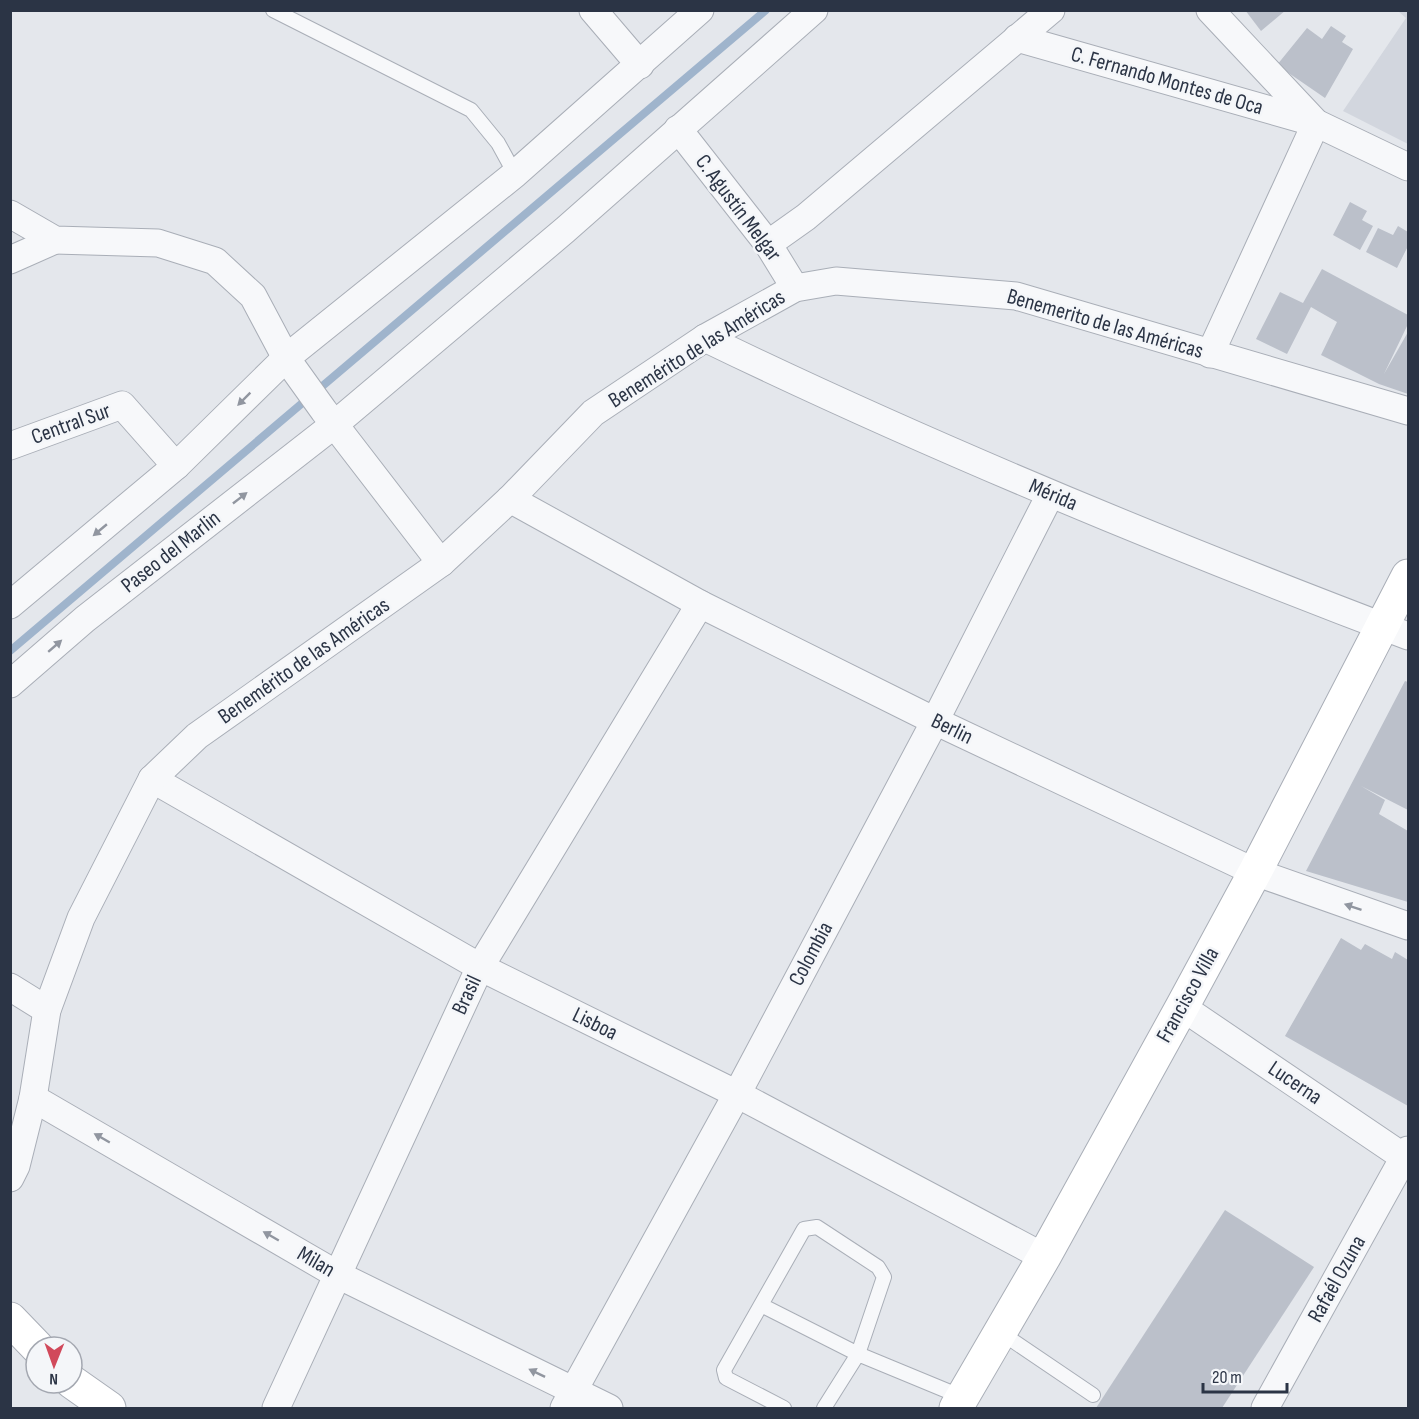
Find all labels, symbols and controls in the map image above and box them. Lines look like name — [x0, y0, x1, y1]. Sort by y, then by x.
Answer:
street label: C. Fernando Montes de Oca — [1068, 41, 1266, 121]
street label: C. Agustín Melgar — [689, 149, 787, 267]
street label: Benemerito de las Américas — [1004, 283, 1206, 365]
street label: Benemérito de las Américas — [604, 284, 790, 414]
one-way arrow — [237, 392, 252, 406]
street label: Central Sur — [28, 397, 114, 451]
street label: Mérida — [1025, 473, 1081, 517]
one-way arrow — [232, 492, 248, 505]
street label: Paseo del Marlin — [116, 505, 226, 599]
one-way arrow — [93, 523, 108, 536]
street label: Benemérito de las Américas — [213, 592, 395, 730]
one-way arrow — [47, 639, 62, 653]
street label: Berlin — [927, 707, 977, 751]
one-way arrow — [1344, 901, 1362, 911]
street label: Colombia — [783, 917, 839, 991]
street label: Francisco Villa — [1151, 943, 1225, 1047]
street label: Brasil — [446, 971, 488, 1019]
street label: Lisboa — [568, 1002, 622, 1046]
street label: Lucerna — [1263, 1055, 1327, 1111]
one-way arrow — [94, 1132, 110, 1143]
one-way arrow — [263, 1230, 279, 1241]
street label: Rafaél Ozuna — [1302, 1231, 1372, 1327]
street label: Milan — [292, 1241, 340, 1283]
north arrow — [24, 1335, 84, 1395]
scale bar — [1203, 1356, 1287, 1394]
text: 20 m — [1212, 1367, 1242, 1388]
text: N — [49, 1369, 58, 1388]
one-way arrow — [529, 1369, 546, 1378]

